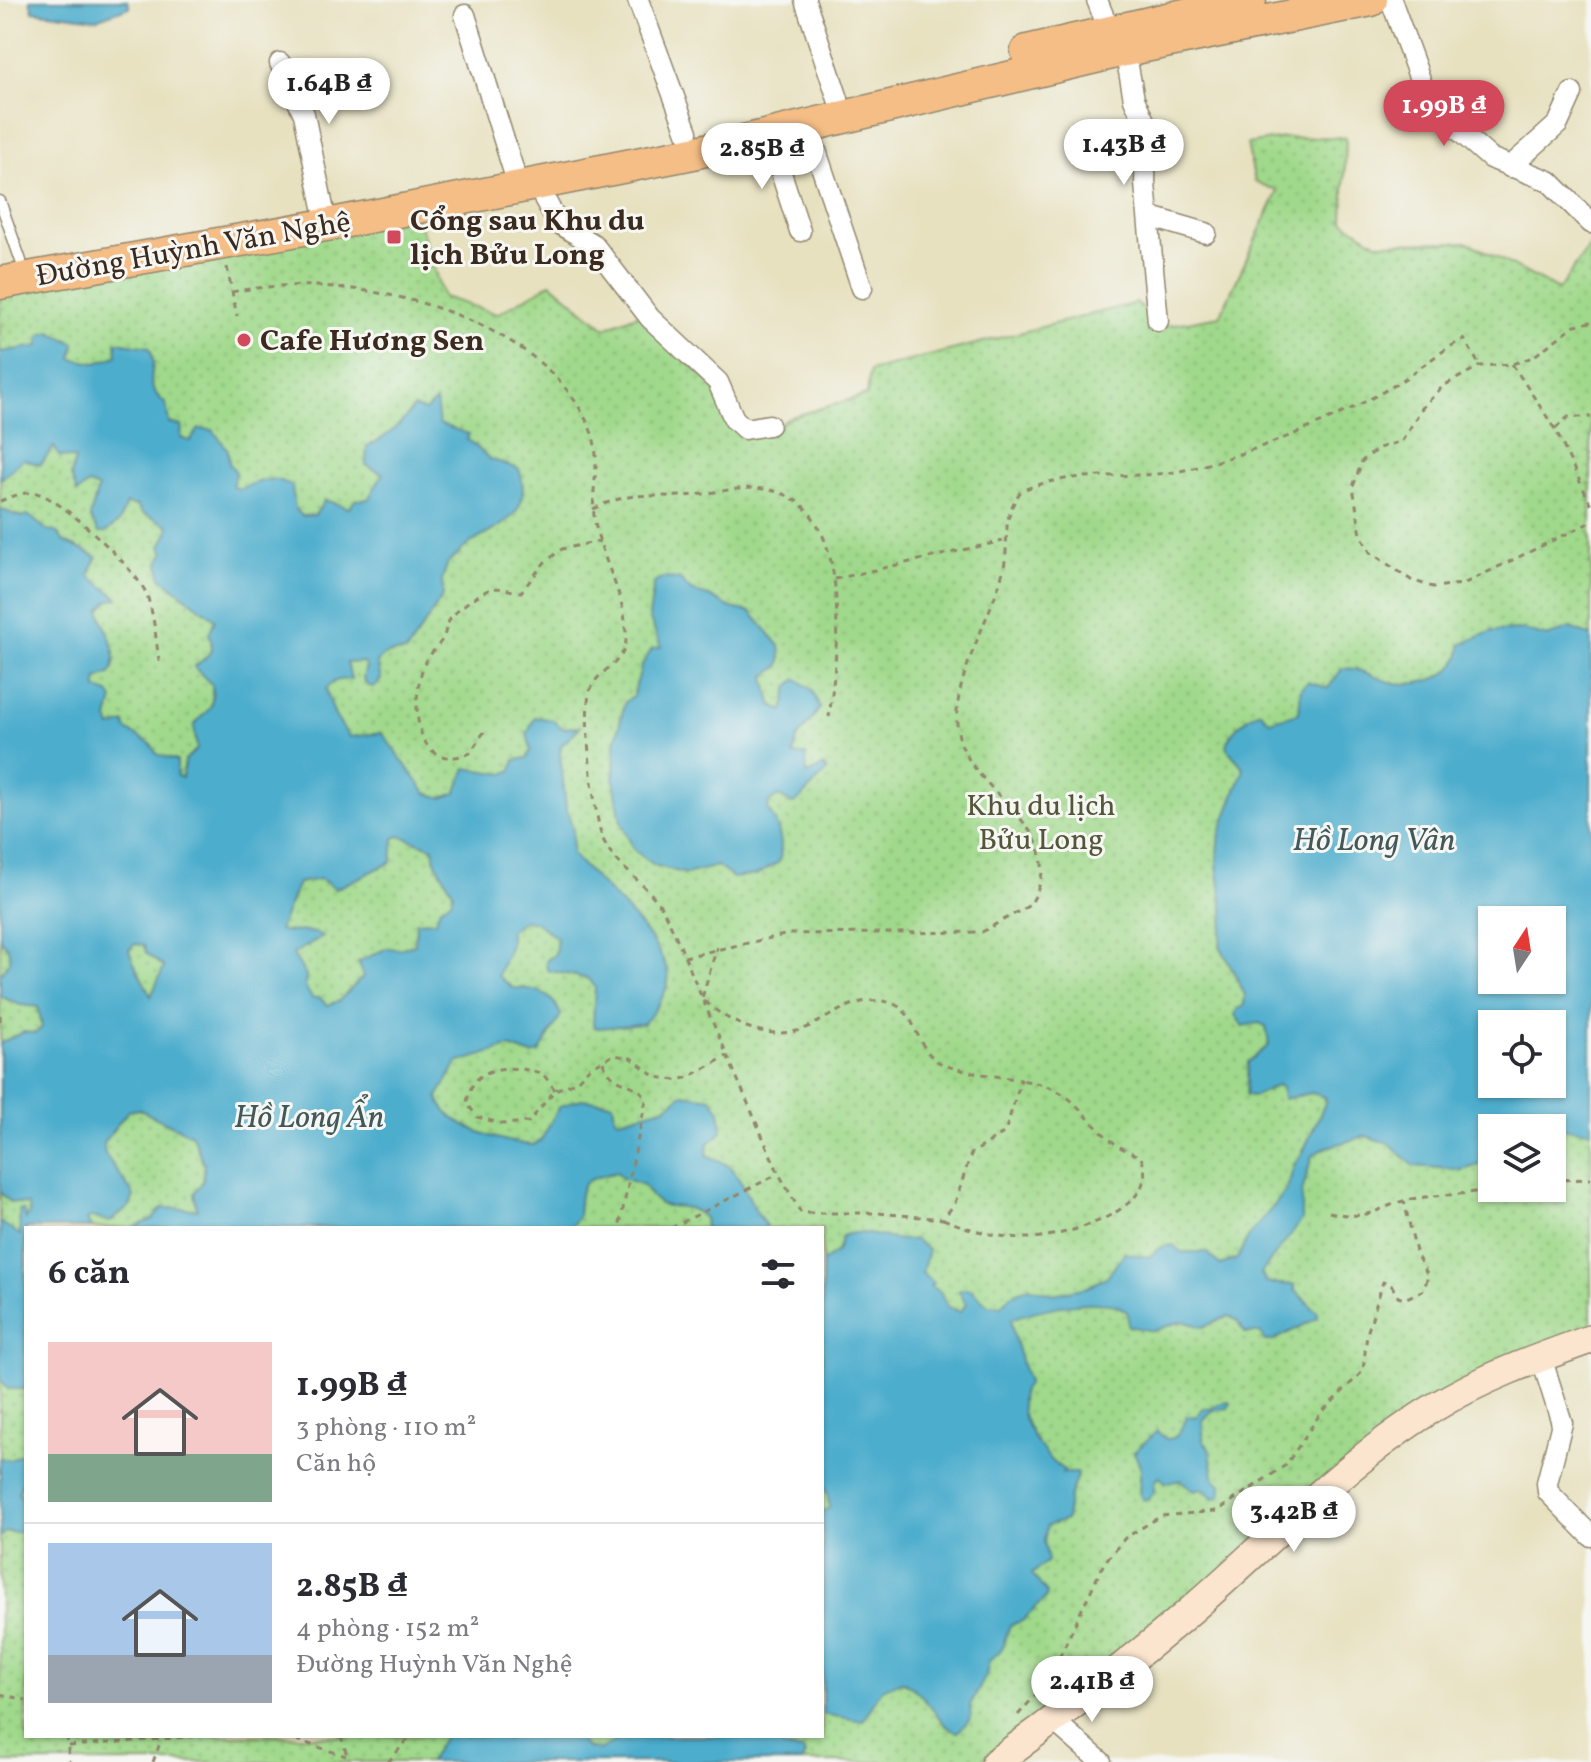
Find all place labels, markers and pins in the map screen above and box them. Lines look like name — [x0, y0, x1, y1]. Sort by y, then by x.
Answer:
pin: 1.64B ₫ — [255, 58, 403, 126]
pin: 1.99B ₫ — [1370, 80, 1518, 148]
pin: 1.43B ₫ — [1050, 119, 1198, 187]
pin: 2.85B ₫ — [688, 123, 836, 191]
place label: Cổng sau Khu du lịch Bửu Long — [410, 201, 645, 277]
marker: Cổng sau Khu du lịch Bửu Long — [385, 228, 403, 246]
place label: Cafe Hương Sen — [260, 321, 484, 363]
marker: Cafe Hương Sen — [235, 331, 253, 349]
pin: 3.42B ₫ — [1220, 1486, 1368, 1554]
pin: 2.41B ₫ — [1018, 1656, 1166, 1724]

